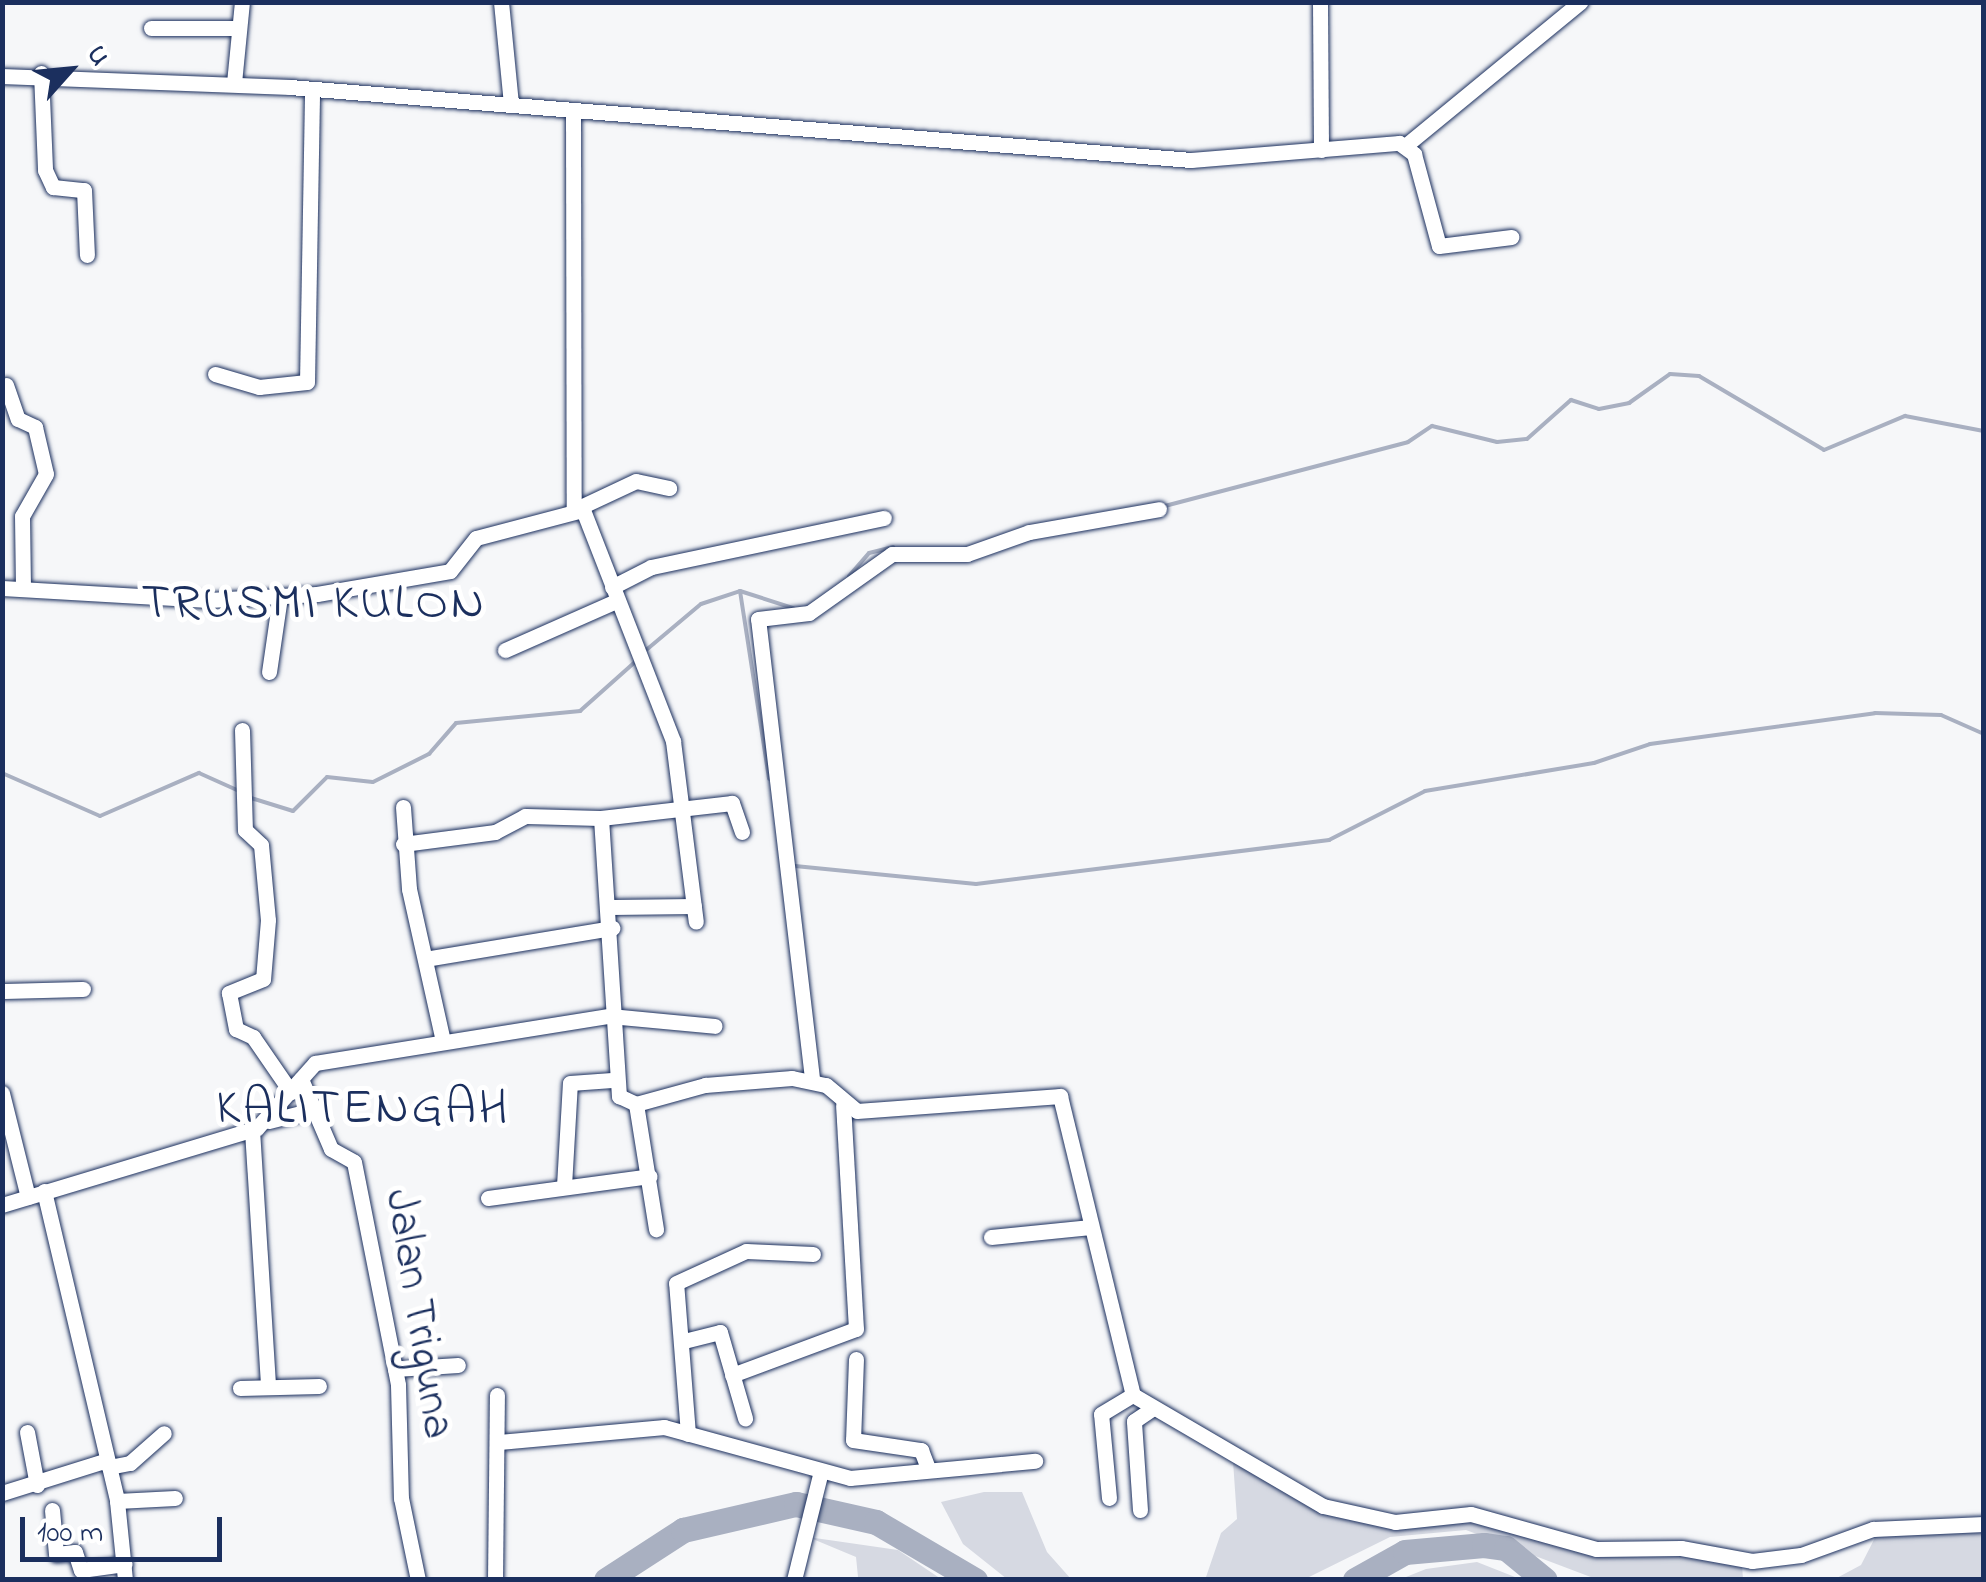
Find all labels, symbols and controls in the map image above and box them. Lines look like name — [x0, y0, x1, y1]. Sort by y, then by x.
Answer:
north arrow — [20, 20, 120, 120]
text: U — [75, 39, 119, 73]
district label: TRUSMI KULON — [141, 575, 487, 635]
district label: KALITENGAH — [216, 1080, 510, 1140]
street label: Jalan Triguna — [371, 1185, 463, 1443]
scale bar — [25, 1497, 228, 1559]
text: 100 m — [37, 1512, 103, 1556]

